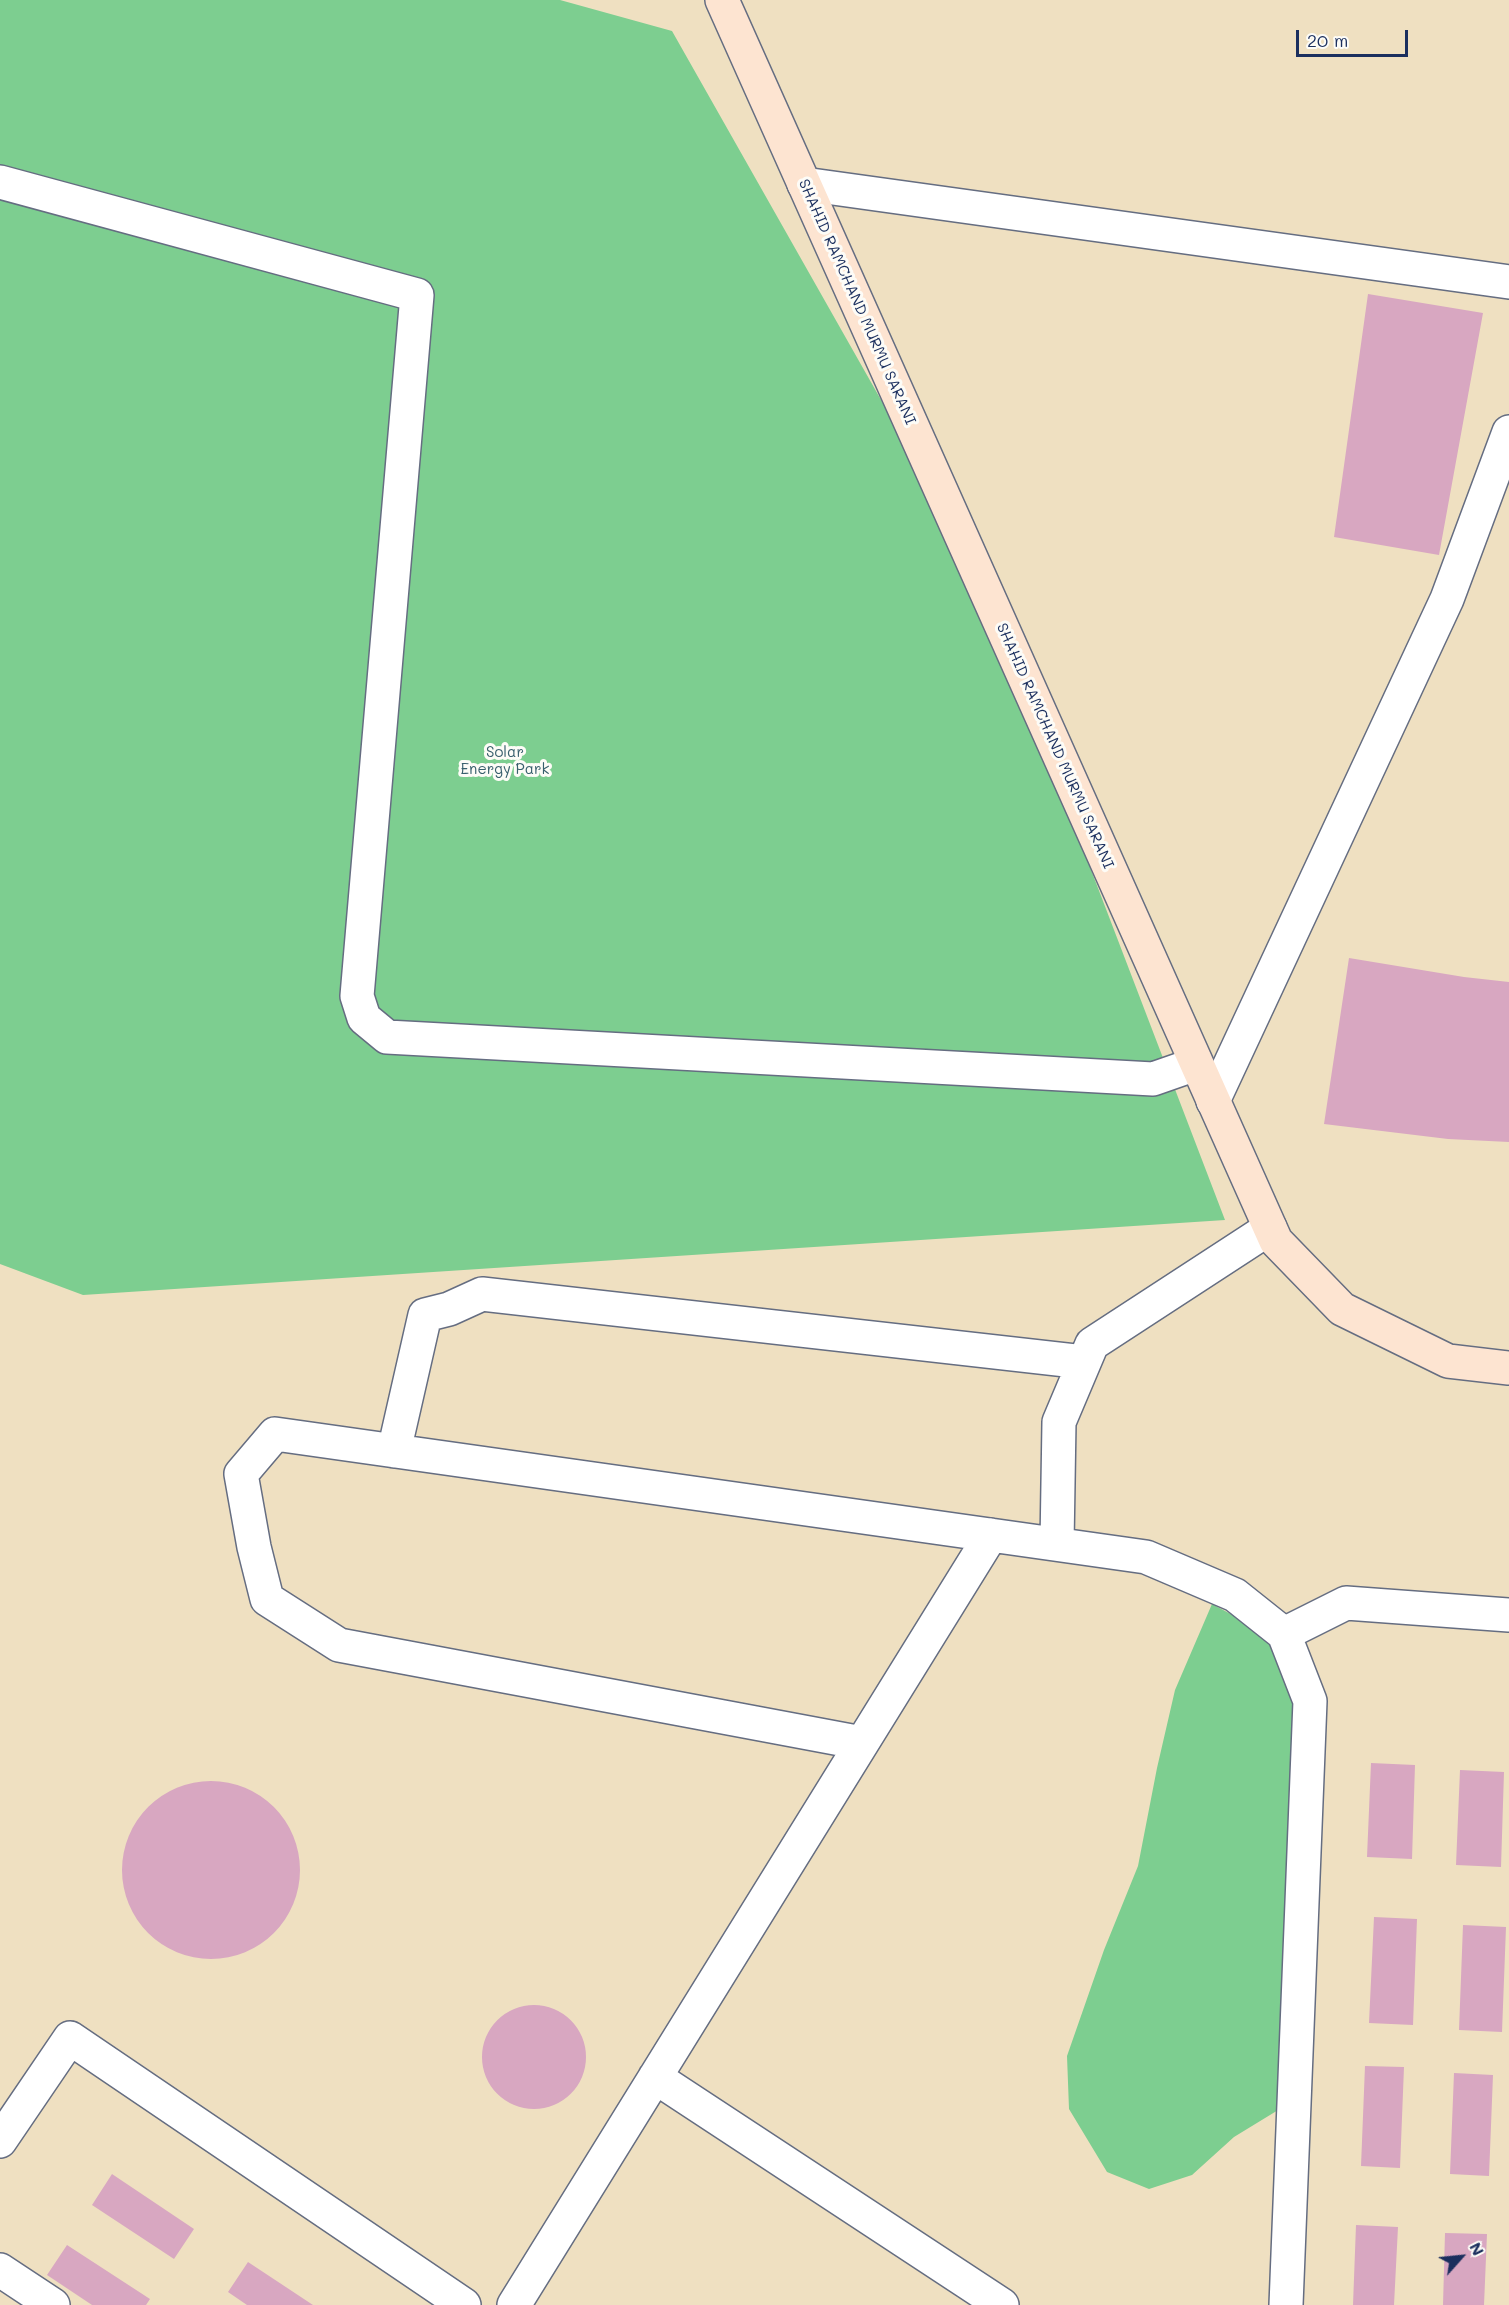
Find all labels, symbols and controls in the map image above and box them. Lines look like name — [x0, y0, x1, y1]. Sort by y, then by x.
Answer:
scale bar — [1299, 18, 1412, 56]
text: 20 m — [1307, 28, 1348, 52]
street label: SHAHID RAMCHAND MURMU SARANI — [795, 177, 919, 427]
street label: SHAHID RAMCHAND MURMU SARANI — [993, 621, 1117, 871]
park label: Solar Energy Park — [460, 743, 550, 778]
north arrow — [1431, 2227, 1491, 2287]
text: N — [1465, 2238, 1490, 2259]

